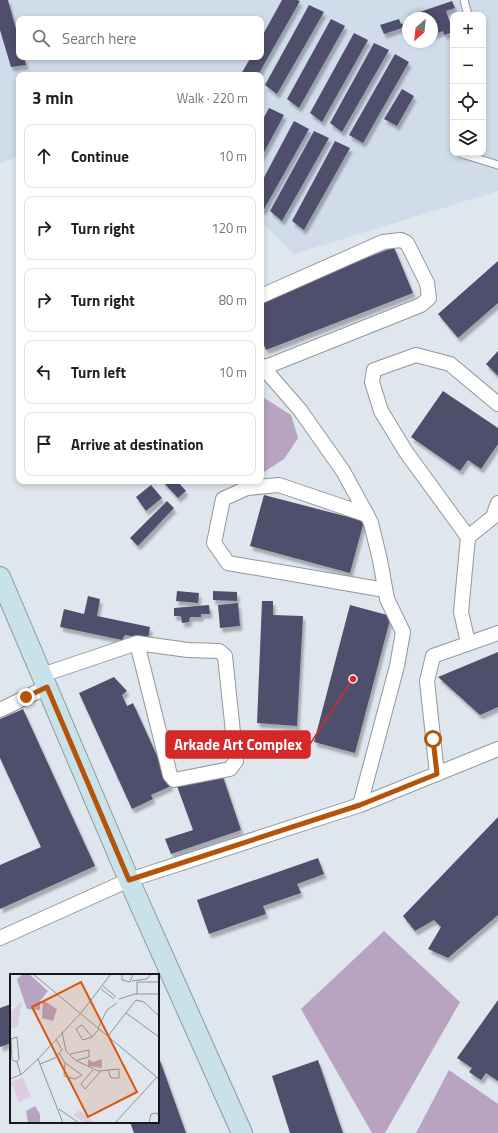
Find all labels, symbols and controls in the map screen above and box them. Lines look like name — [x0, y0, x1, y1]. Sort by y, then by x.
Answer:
north arrow — [402, 12, 438, 48]
map controls — [450, 12, 486, 156]
button: + — [450, 12, 486, 48]
search box — [16, 16, 264, 60]
icon: search — [30, 27, 52, 49]
text: Search here — [62, 27, 136, 50]
button: − — [450, 48, 486, 84]
button: locate — [450, 84, 486, 120]
text: 3 min — [32, 85, 73, 111]
text: Walk · 220 m — [177, 88, 248, 108]
button: layers — [450, 120, 486, 156]
icon: ahead — [33, 145, 55, 167]
text: Continue — [71, 145, 129, 168]
text: 10 m — [219, 146, 247, 166]
icon: right — [33, 217, 55, 239]
text: Turn right — [71, 217, 135, 240]
text: 120 m — [211, 218, 247, 238]
icon: right — [33, 289, 55, 311]
text: Turn right — [71, 289, 135, 312]
text: 80 m — [219, 290, 247, 310]
icon: left — [33, 361, 55, 383]
text: Turn left — [71, 361, 126, 384]
text: 10 m — [219, 362, 247, 382]
icon: arrive — [33, 433, 55, 455]
text: Arrive at destination — [71, 433, 204, 456]
route end — [17, 688, 35, 706]
route start — [424, 730, 442, 748]
callout: Arkade Art Complex — [166, 731, 310, 758]
text: Arkade Art Complex — [174, 733, 302, 756]
inset map — [10, 974, 159, 1123]

